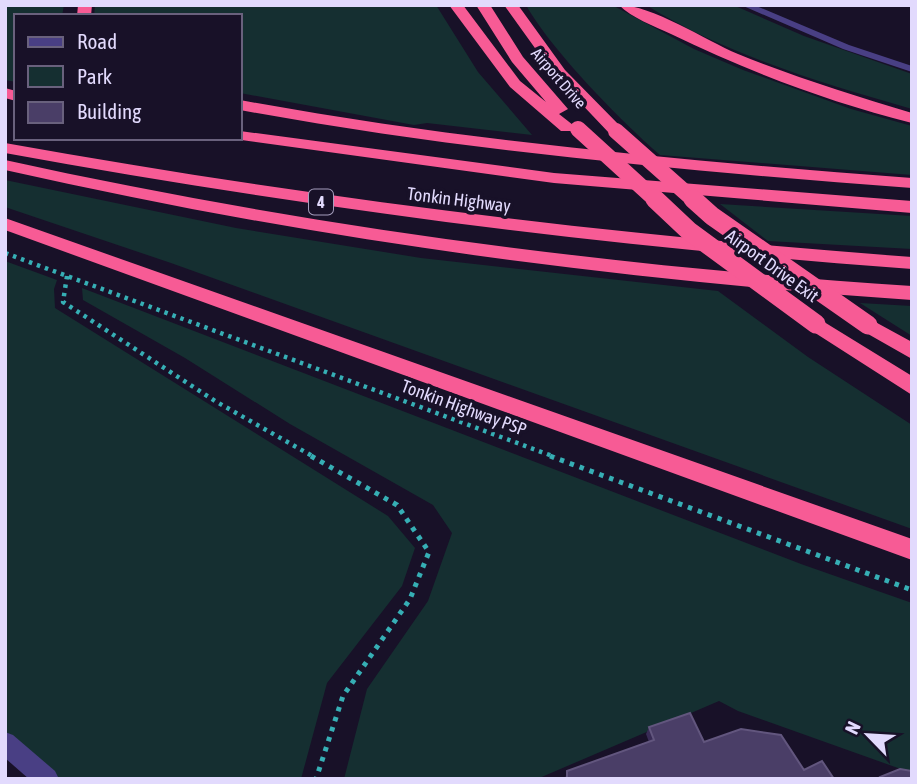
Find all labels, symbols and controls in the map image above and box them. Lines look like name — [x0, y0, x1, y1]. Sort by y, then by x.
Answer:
legend — [14, 14, 242, 140]
text: Road — [77, 29, 117, 53]
street label: Airport Drive — [527, 44, 590, 112]
text: Park — [77, 64, 112, 88]
text: Building — [77, 99, 141, 123]
street label: Tonkin Highway — [406, 183, 512, 216]
road number: 4 — [309, 190, 333, 214]
street label: Airport Drive Exit — [722, 225, 823, 306]
street label: Tonkin Highway PSP — [399, 375, 530, 440]
north arrow — [833, 700, 903, 770]
text: N — [840, 718, 865, 738]

